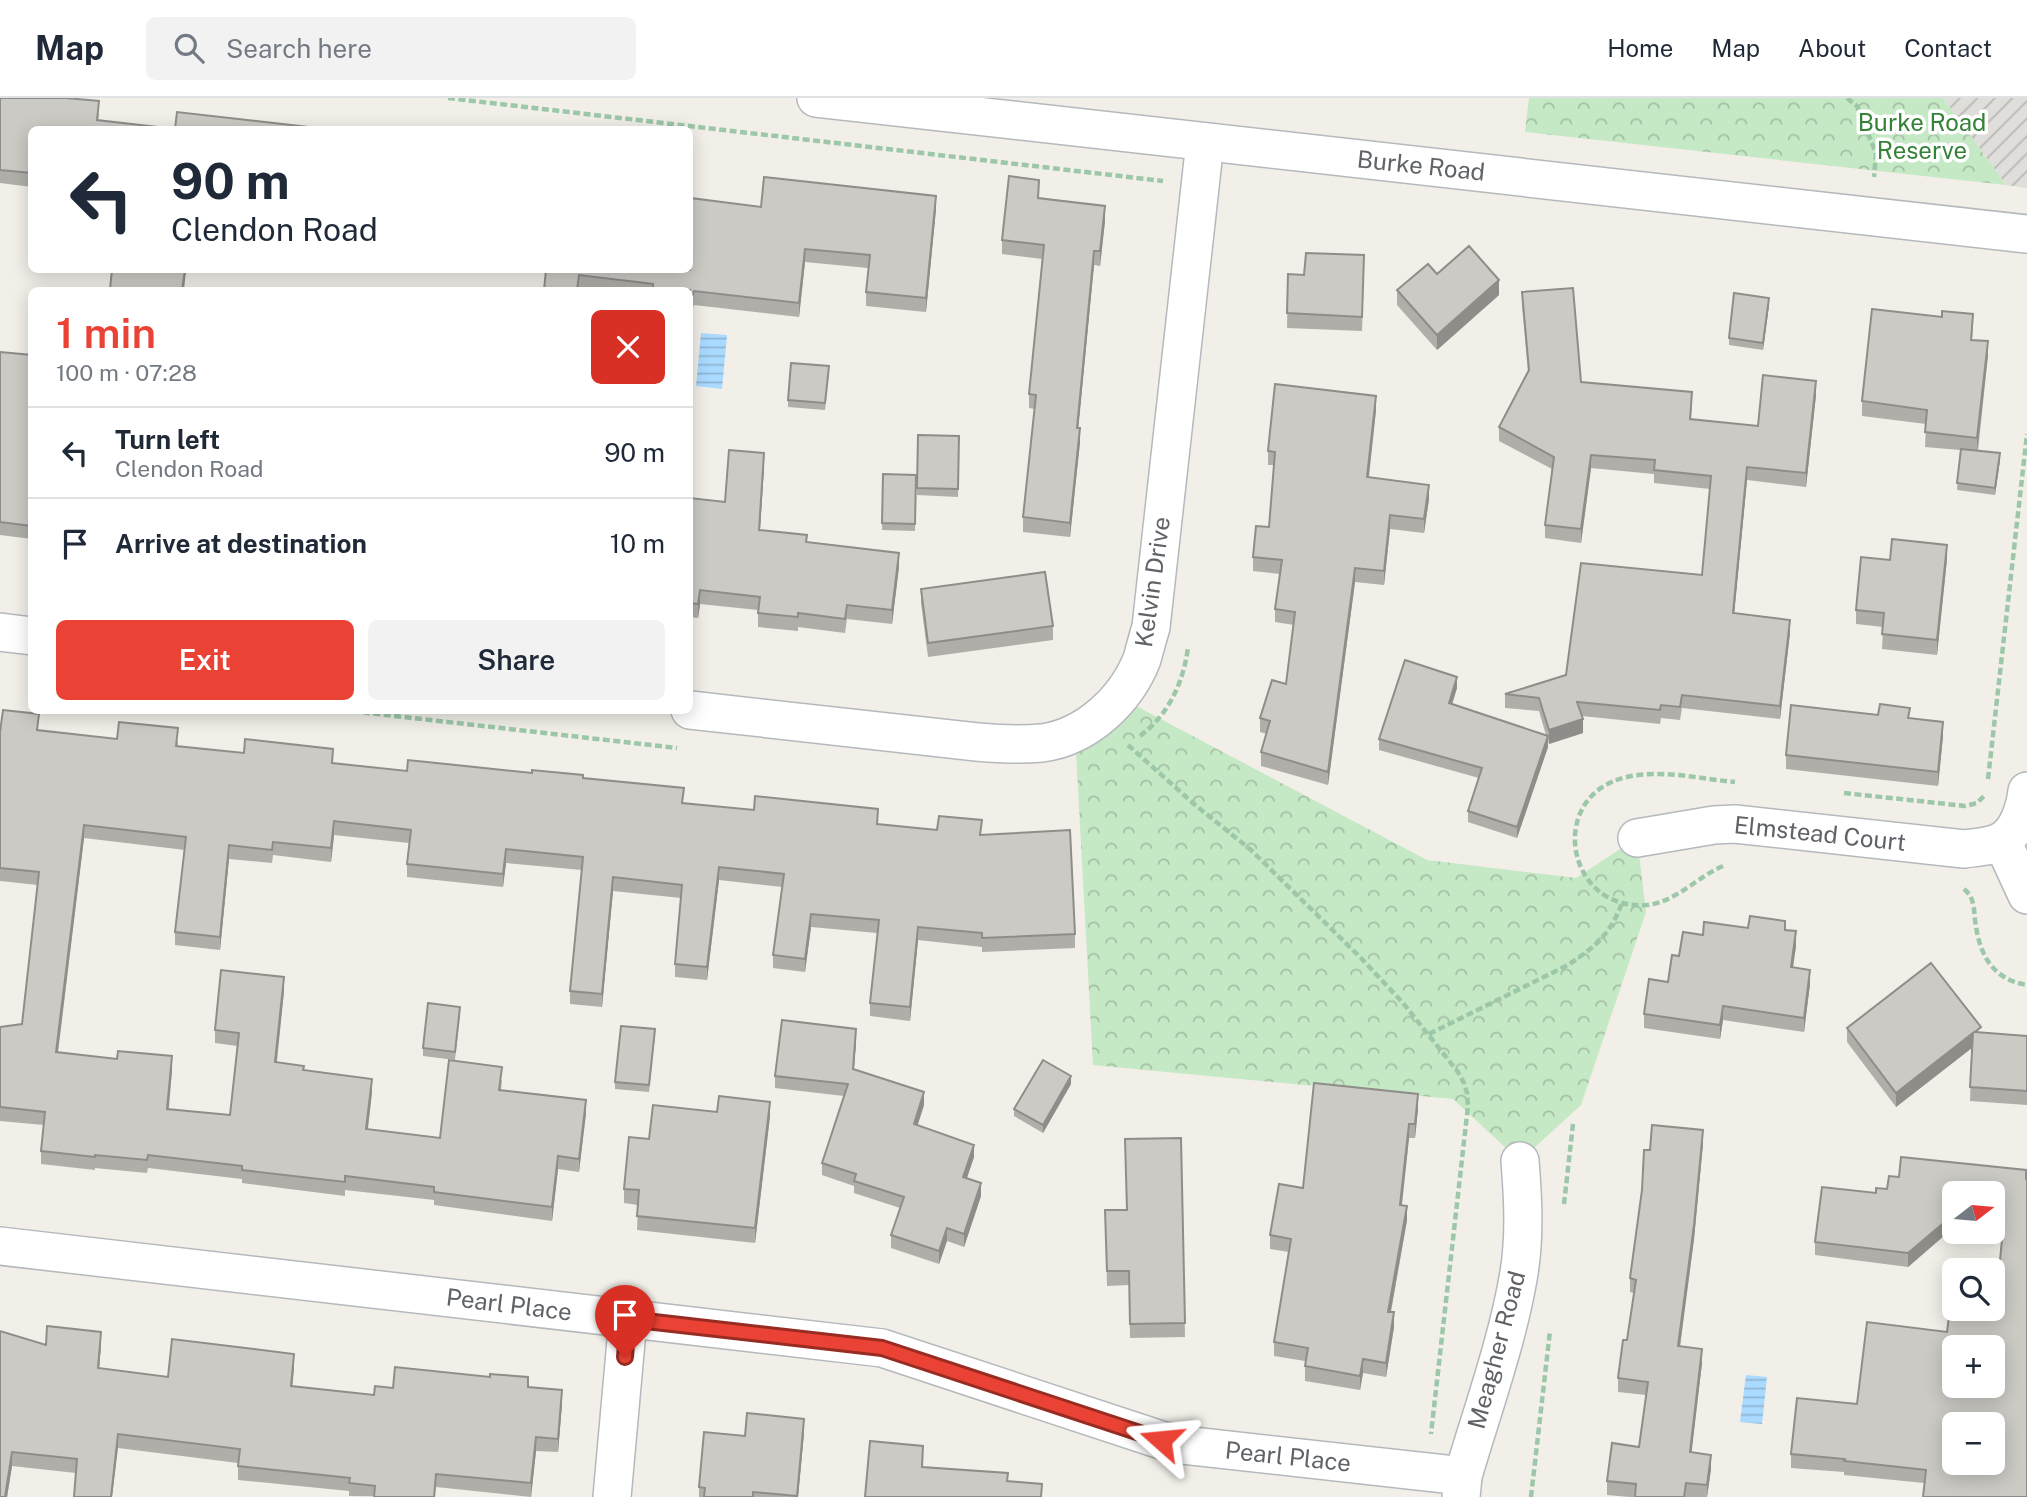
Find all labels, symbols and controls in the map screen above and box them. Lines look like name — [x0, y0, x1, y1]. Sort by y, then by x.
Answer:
search box — [146, 17, 636, 80]
text: Map — [35, 29, 104, 67]
icon: search — [170, 29, 208, 67]
text: Search here — [226, 33, 372, 64]
text: Home — [1607, 34, 1673, 62]
text: Map — [1711, 34, 1760, 62]
text: About — [1798, 34, 1866, 62]
text: Contact — [1904, 34, 1992, 62]
park label: Burke Road Reserve — [1858, 108, 1986, 164]
street label: Burke Road — [1356, 144, 1487, 186]
text: 90 m — [171, 152, 290, 210]
icon: left — [56, 154, 147, 245]
text: Clendon Road — [171, 211, 378, 248]
text: 1 min — [56, 308, 156, 357]
button: close — [591, 310, 665, 384]
text: 100 m · 07:28 — [56, 359, 197, 386]
text: Turn left — [115, 424, 220, 455]
icon: left — [56, 434, 94, 472]
text: 90 m — [604, 437, 665, 468]
text: Clendon Road — [115, 455, 264, 482]
street label: Kelvin Drive — [1129, 515, 1175, 649]
icon: arrive — [56, 525, 94, 563]
text: Arrive at destination — [115, 528, 367, 559]
text: 10 m — [610, 528, 665, 559]
button: Exit — [56, 620, 354, 700]
button: Share — [368, 620, 665, 700]
street label: Elmstead Court — [1733, 810, 1907, 856]
north arrow — [1942, 1181, 2006, 1244]
map controls — [1942, 1181, 2005, 1475]
button: search — [1942, 1258, 2005, 1321]
street label: Meagher Road — [1462, 1268, 1531, 1432]
street label: Pearl Place — [445, 1282, 574, 1326]
pin — [595, 1285, 655, 1357]
icon: arrive — [606, 1296, 644, 1334]
button: + — [1942, 1335, 2005, 1398]
position arrow — [1124, 1403, 1198, 1477]
button: − — [1942, 1412, 2005, 1475]
street label: Pearl Place — [1224, 1435, 1352, 1477]

